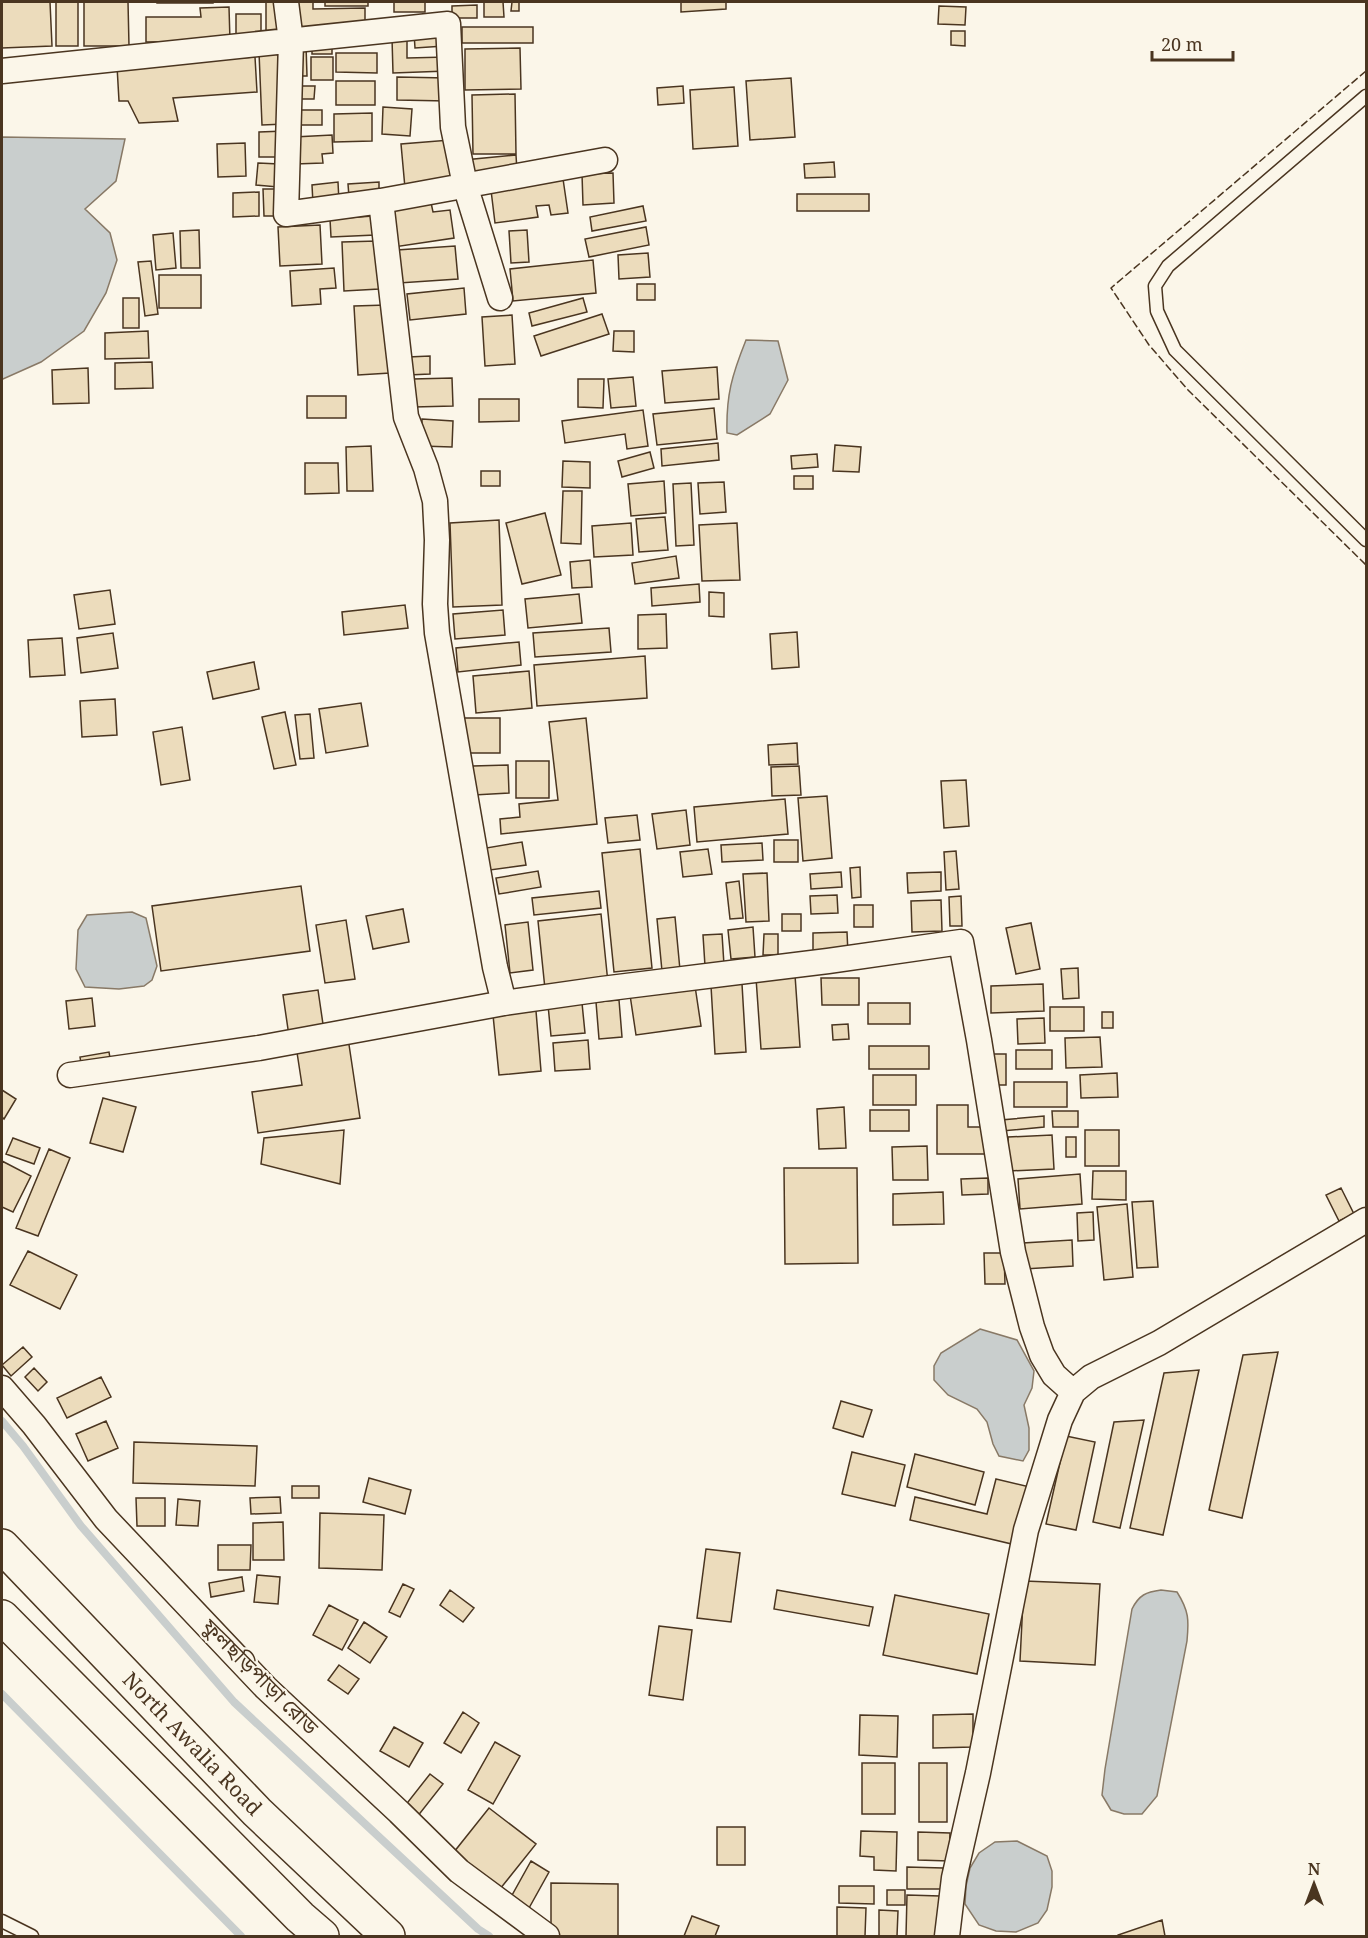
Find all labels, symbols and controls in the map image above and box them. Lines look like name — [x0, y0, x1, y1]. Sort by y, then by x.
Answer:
scale bar — [1152, 24, 1233, 62]
text: 20 m — [1161, 32, 1203, 56]
street label: ফুলছড়িপাড়া রোড — [196, 1611, 326, 1741]
street label: North Awalia Road — [117, 1665, 269, 1821]
north arrow — [1284, 1854, 1344, 1914]
text: N — [1308, 1858, 1321, 1880]

